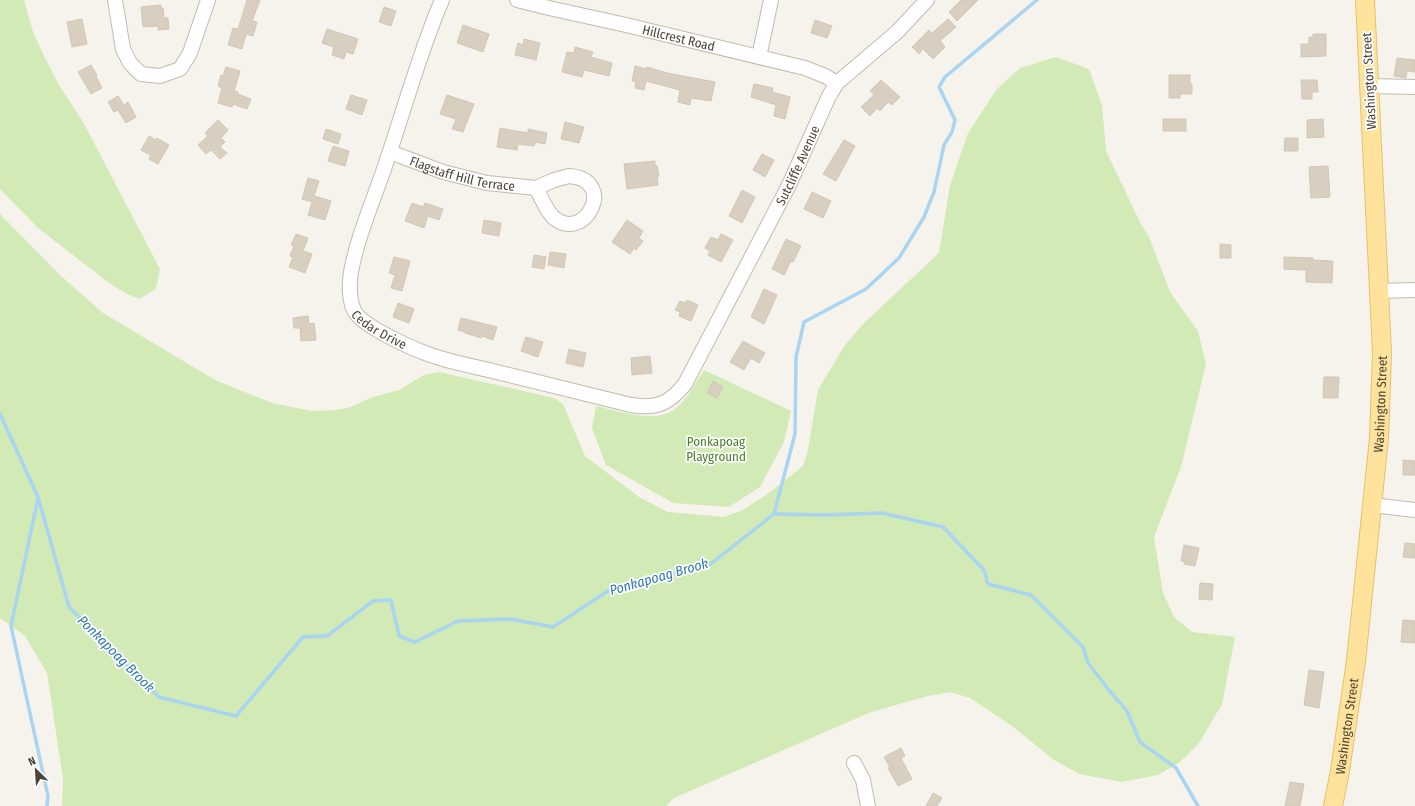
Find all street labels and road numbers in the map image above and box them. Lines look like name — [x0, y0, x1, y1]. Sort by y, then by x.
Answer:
street label: Hillcrest Road — [641, 22, 716, 54]
street label: Washington Street — [1359, 31, 1379, 130]
street label: Sutcliffe Avenue — [772, 123, 822, 208]
street label: Flagstaff Hill Terrace — [408, 153, 516, 193]
street label: Cedar Drive — [349, 307, 409, 352]
street label: Washington Street — [1370, 354, 1389, 453]
street label: Washington Street — [1332, 676, 1361, 775]

